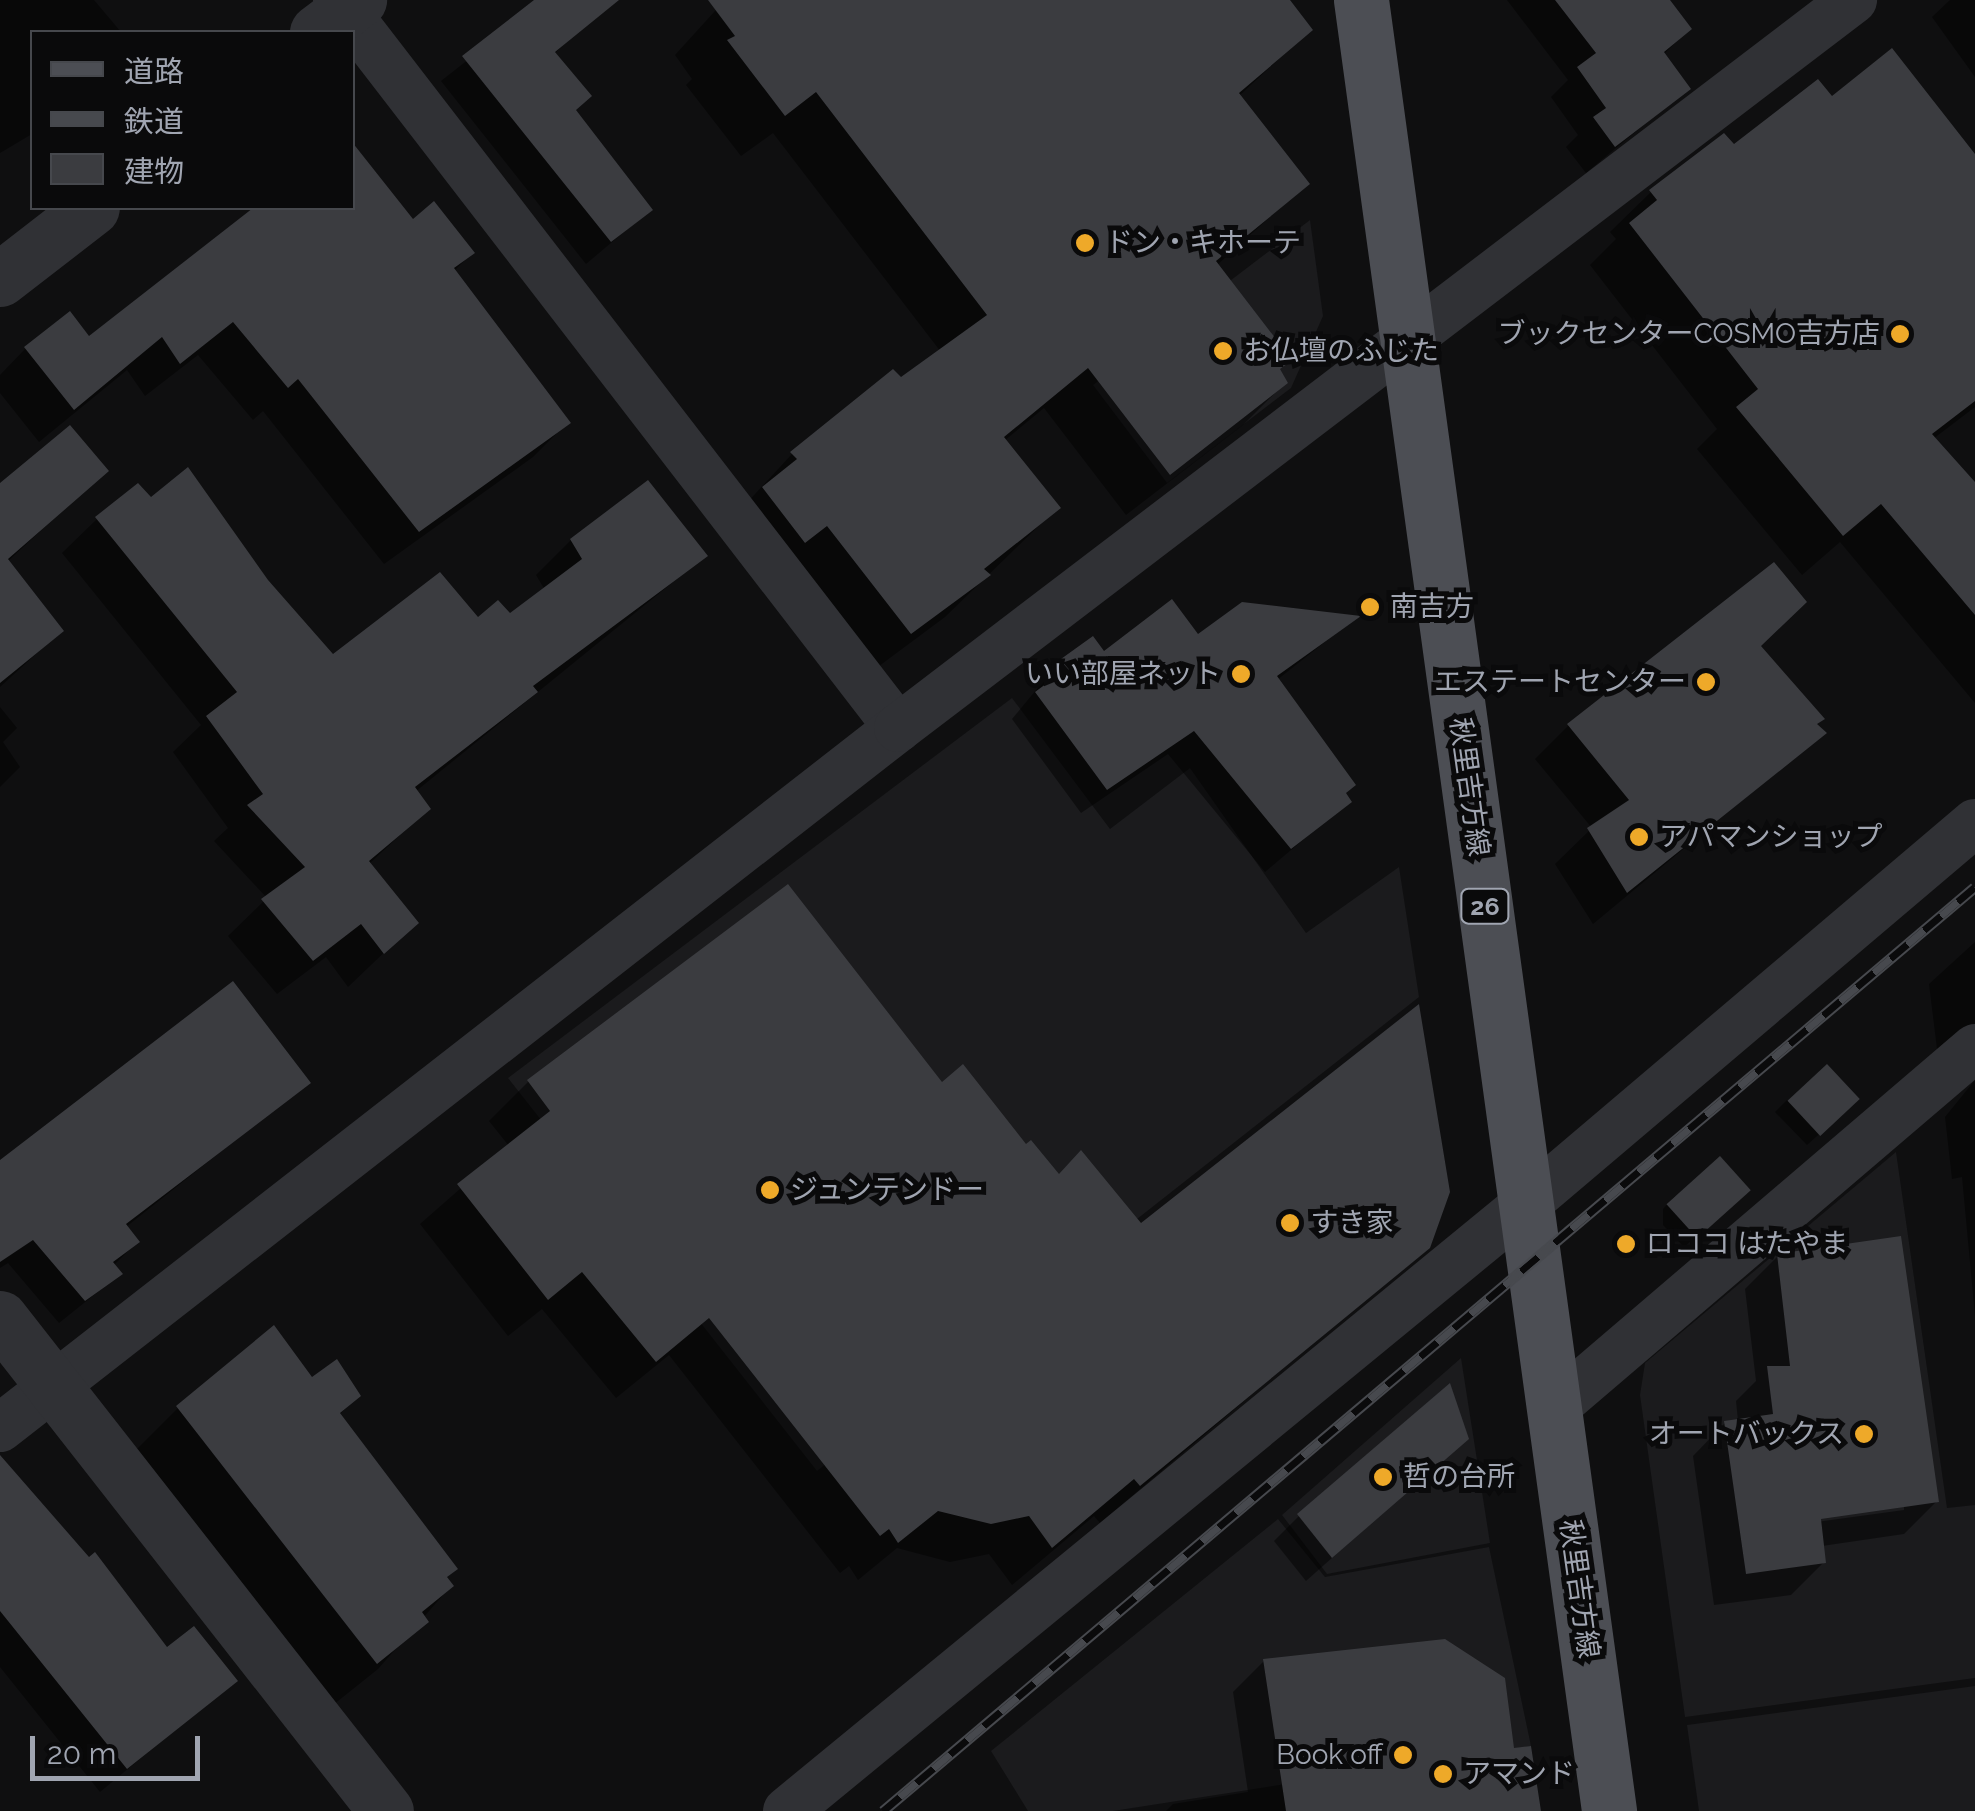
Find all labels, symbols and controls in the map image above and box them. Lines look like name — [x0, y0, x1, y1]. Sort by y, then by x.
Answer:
legend — [30, 30, 355, 210]
text: 道路 — [124, 54, 184, 89]
text: 鉄道 — [124, 104, 184, 139]
text: 建物 — [124, 154, 184, 189]
place label: ドン・キホーテ — [1105, 226, 1301, 260]
marker: ドン・キホーテ — [1074, 232, 1096, 254]
place label: ブックセンターCOSMO吉方店 — [1497, 317, 1880, 351]
marker: ブックセンターCOSMO吉方店 — [1889, 323, 1911, 345]
place label: お仏壇のふじた — [1243, 334, 1439, 368]
marker: お仏壇のふじた — [1212, 340, 1234, 362]
place label: 南吉方 — [1390, 590, 1474, 624]
marker: 南吉方 — [1359, 596, 1381, 618]
place label: いい部屋ネット — [1025, 657, 1221, 691]
marker: いい部屋ネット — [1230, 663, 1252, 685]
place label: エステートセンター — [1434, 665, 1686, 699]
marker: エステートセンター — [1695, 671, 1717, 693]
street label: 秋里吉方線 — [1443, 715, 1495, 859]
place label: アパマンショップ — [1659, 820, 1883, 854]
marker: アパマンショップ — [1628, 826, 1650, 848]
road number: 26 — [1460, 886, 1510, 926]
place label: ジュンテンドー — [790, 1173, 986, 1207]
marker: ジュンテンドー — [759, 1179, 781, 1201]
place label: すき家 — [1310, 1206, 1394, 1240]
marker: すき家 — [1279, 1212, 1301, 1234]
place label: ロココ はたやま — [1646, 1227, 1849, 1261]
marker: ロココ はたやま — [1615, 1233, 1637, 1255]
place label: オートバックス — [1648, 1417, 1844, 1451]
marker: オートバックス — [1853, 1423, 1875, 1445]
place label: 哲の台所 — [1403, 1460, 1515, 1494]
marker: 哲の台所 — [1372, 1466, 1394, 1488]
street label: 秋里吉方線 — [1553, 1517, 1605, 1661]
scale bar — [35, 1716, 205, 1778]
text: 20 m — [47, 1736, 116, 1771]
place label: Book off — [1276, 1738, 1383, 1772]
marker: Book off — [1392, 1744, 1414, 1766]
place label: アマンド — [1463, 1757, 1575, 1791]
marker: アマンド — [1432, 1763, 1454, 1785]

